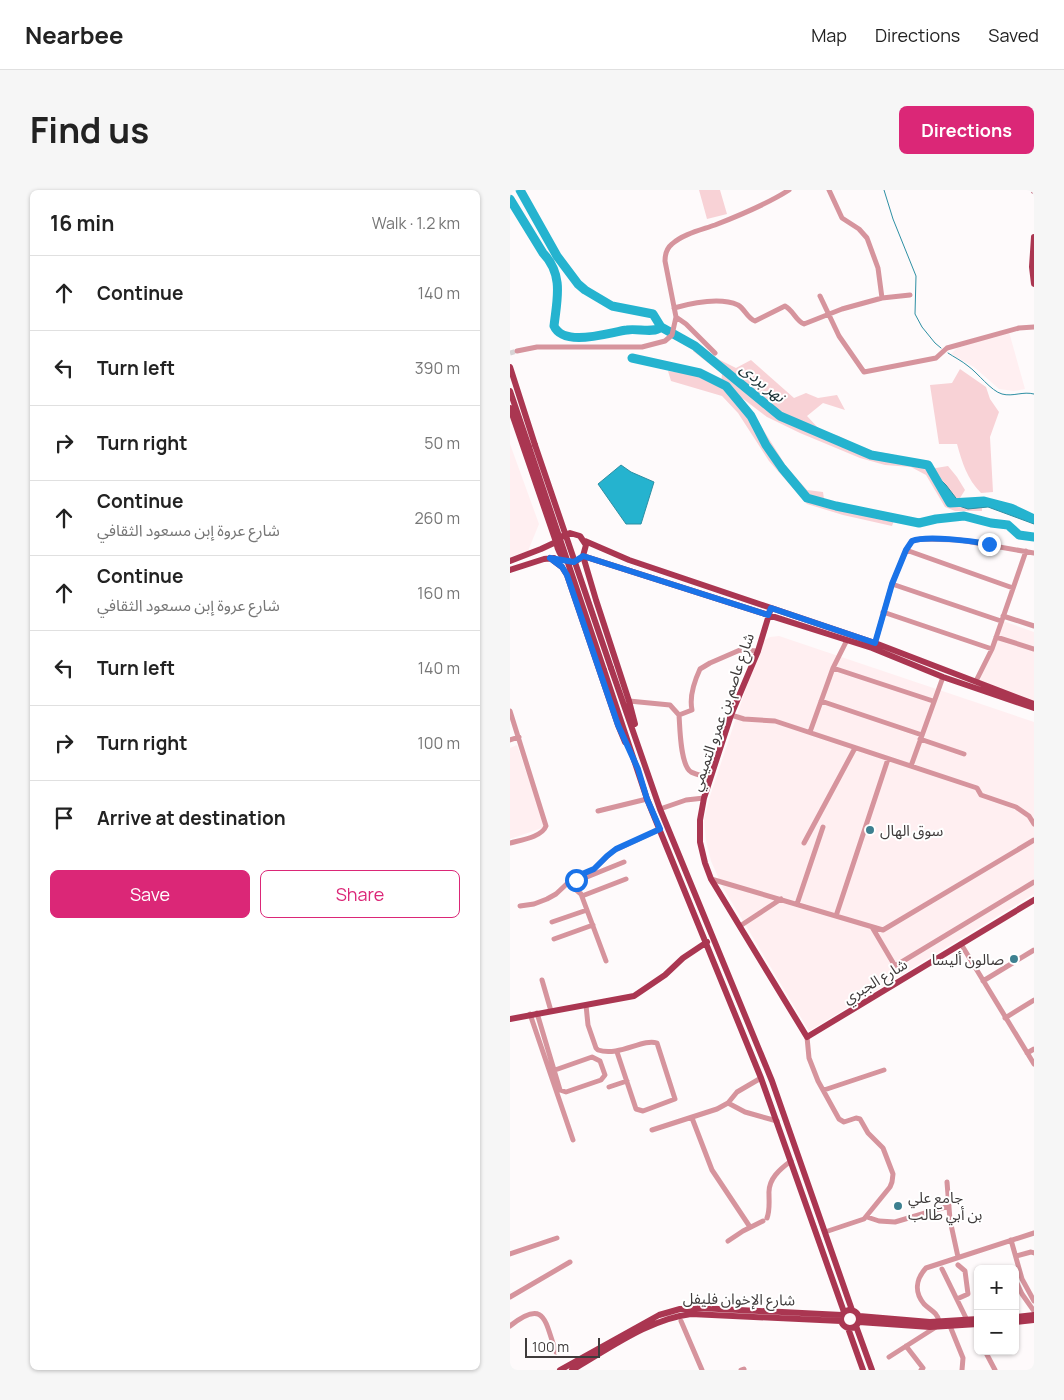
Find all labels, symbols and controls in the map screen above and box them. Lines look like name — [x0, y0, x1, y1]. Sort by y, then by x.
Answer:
text: Nearbee — [25, 18, 124, 51]
text: Map — [811, 23, 847, 47]
text: Directions — [875, 23, 960, 47]
text: Saved — [988, 23, 1039, 47]
text: Find us — [30, 106, 149, 154]
button: Directions — [899, 106, 1034, 154]
text: 16 min — [50, 209, 114, 237]
text: Walk · 1.2 km — [372, 212, 460, 234]
icon: ahead — [50, 279, 78, 307]
text: Continue — [97, 280, 183, 306]
text: 140 m — [418, 282, 460, 304]
icon: left — [50, 354, 78, 382]
text: Turn left — [97, 355, 175, 381]
text: 390 m — [415, 357, 460, 379]
water label: نهر بردى — [736, 357, 791, 408]
icon: right — [50, 429, 78, 457]
text: Turn right — [97, 430, 187, 456]
text: 50 m — [424, 432, 460, 454]
text: Continue — [97, 488, 183, 514]
icon: ahead — [50, 504, 78, 532]
text: 260 m — [414, 507, 460, 529]
text: شارع عروة إبن مسعود الثقافي — [97, 519, 280, 541]
route end — [978, 533, 1001, 556]
text: Continue — [97, 563, 183, 589]
icon: ahead — [50, 579, 78, 607]
text: 160 m — [417, 582, 460, 604]
text: شارع عروة إبن مسعود الثقافي — [97, 594, 280, 616]
street label: شارع عاصم بن عمرو التميمي — [685, 630, 761, 795]
icon: left — [50, 654, 78, 682]
text: Turn left — [97, 655, 175, 681]
text: 140 m — [418, 657, 460, 679]
icon: right — [50, 729, 78, 757]
text: Turn right — [97, 730, 187, 756]
text: 100 m — [417, 732, 460, 754]
icon: arrive — [50, 804, 78, 832]
text: Arrive at destination — [97, 805, 286, 831]
place label: سوق الهال — [880, 820, 944, 841]
marker: سوق الهال — [864, 824, 876, 836]
route start — [565, 869, 588, 892]
button: Save — [50, 870, 250, 918]
button: Share — [260, 870, 460, 918]
place label: صالون أليسا — [932, 949, 1004, 970]
street label: شارع الجبري — [839, 953, 912, 1010]
marker: صالون أليسا — [1008, 953, 1020, 965]
place label: جامع علي بن أبي طالب — [908, 1187, 982, 1226]
marker: جامع علي بن أبي طالب — [892, 1200, 904, 1212]
map controls — [974, 1265, 1019, 1355]
button: + — [974, 1265, 1019, 1310]
street label: شارع الإخوان فليفل — [683, 1288, 796, 1312]
button: − — [974, 1310, 1019, 1355]
scale bar — [525, 1335, 600, 1358]
text: 100 m — [532, 1337, 569, 1356]

